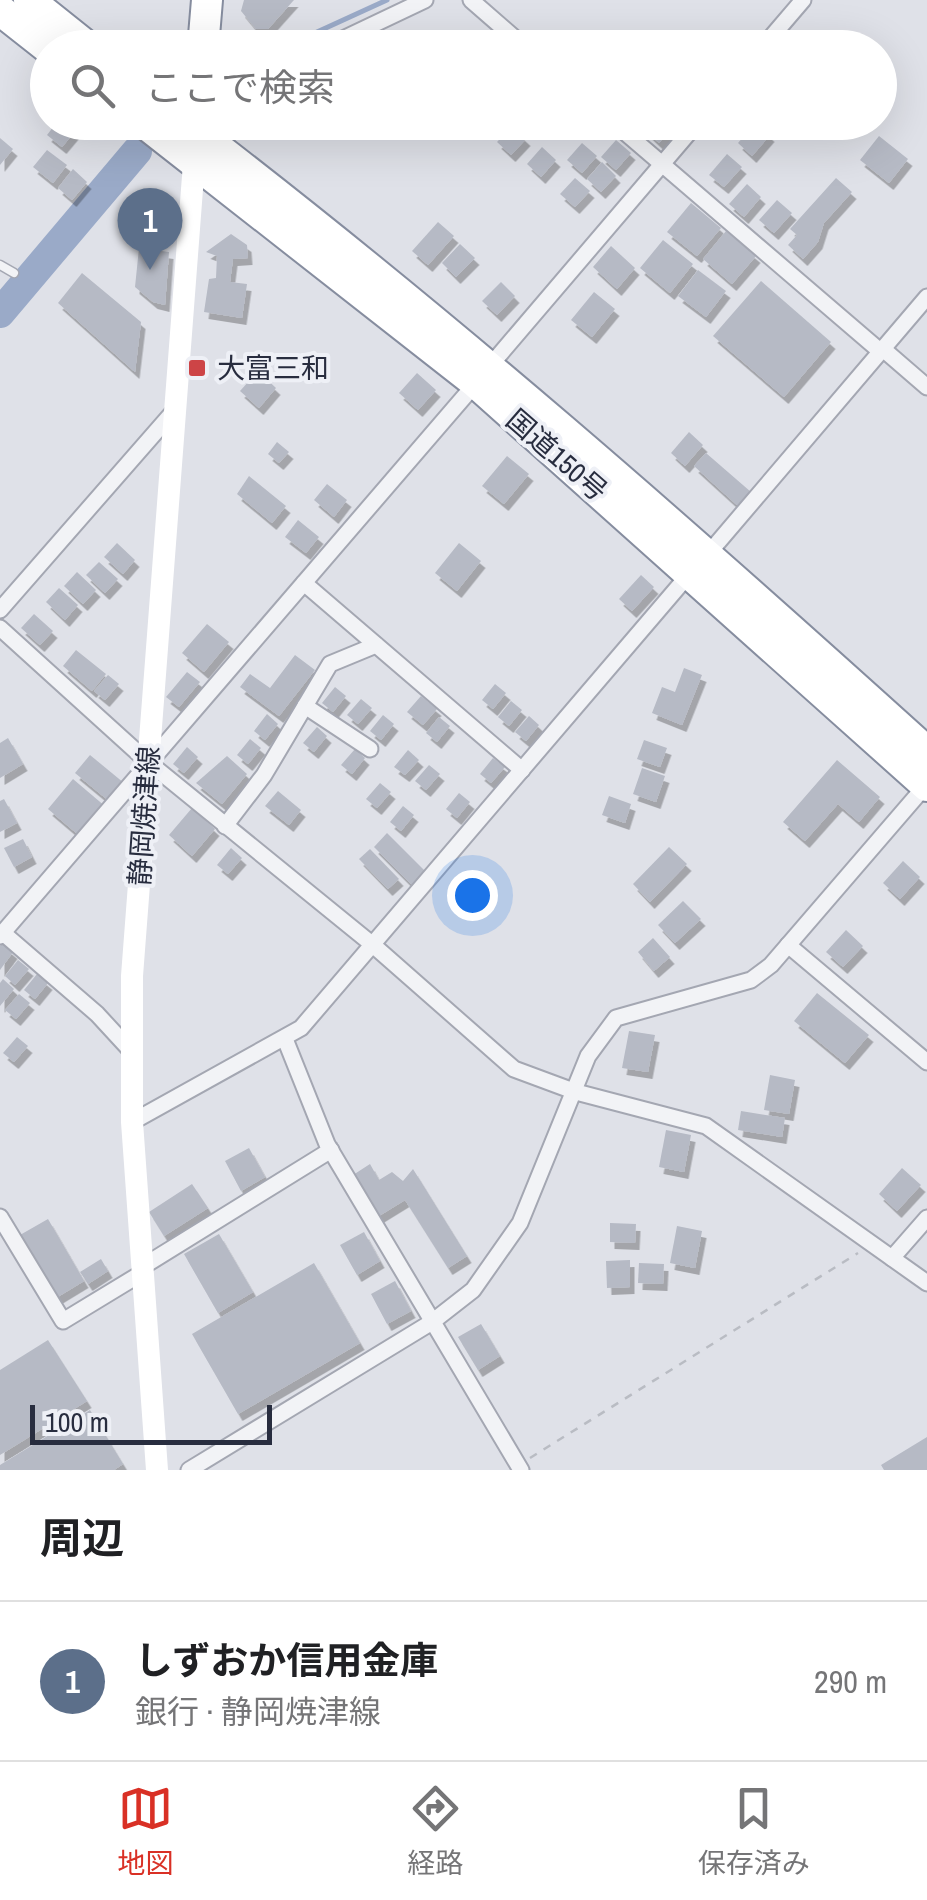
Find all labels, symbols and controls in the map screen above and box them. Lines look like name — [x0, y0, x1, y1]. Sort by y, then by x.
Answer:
search box — [30, 30, 897, 140]
icon: search — [65, 58, 120, 113]
text: ここで検索 — [145, 62, 335, 113]
pin: 1 — [118, 188, 182, 270]
place label: 大富三和 — [217, 349, 329, 387]
marker: 大富三和 — [186, 357, 208, 379]
street label: 国道150号 — [498, 401, 616, 509]
street label: 静岡焼津線 — [120, 745, 168, 887]
your location — [447, 870, 498, 921]
scale bar — [30, 1400, 272, 1444]
text: 100 m — [45, 1403, 109, 1441]
text: 周辺 — [40, 1510, 124, 1566]
text: しずおか信用金庫 — [135, 1635, 438, 1686]
text: 1 — [65, 1660, 80, 1703]
text: 290 m — [814, 1660, 887, 1703]
text: 銀行 · 静岡焼津線 — [135, 1690, 381, 1733]
tab: 地図 — [117, 1781, 173, 1882]
tab: 経路 — [407, 1781, 464, 1882]
tab: 保存済み — [698, 1781, 810, 1882]

